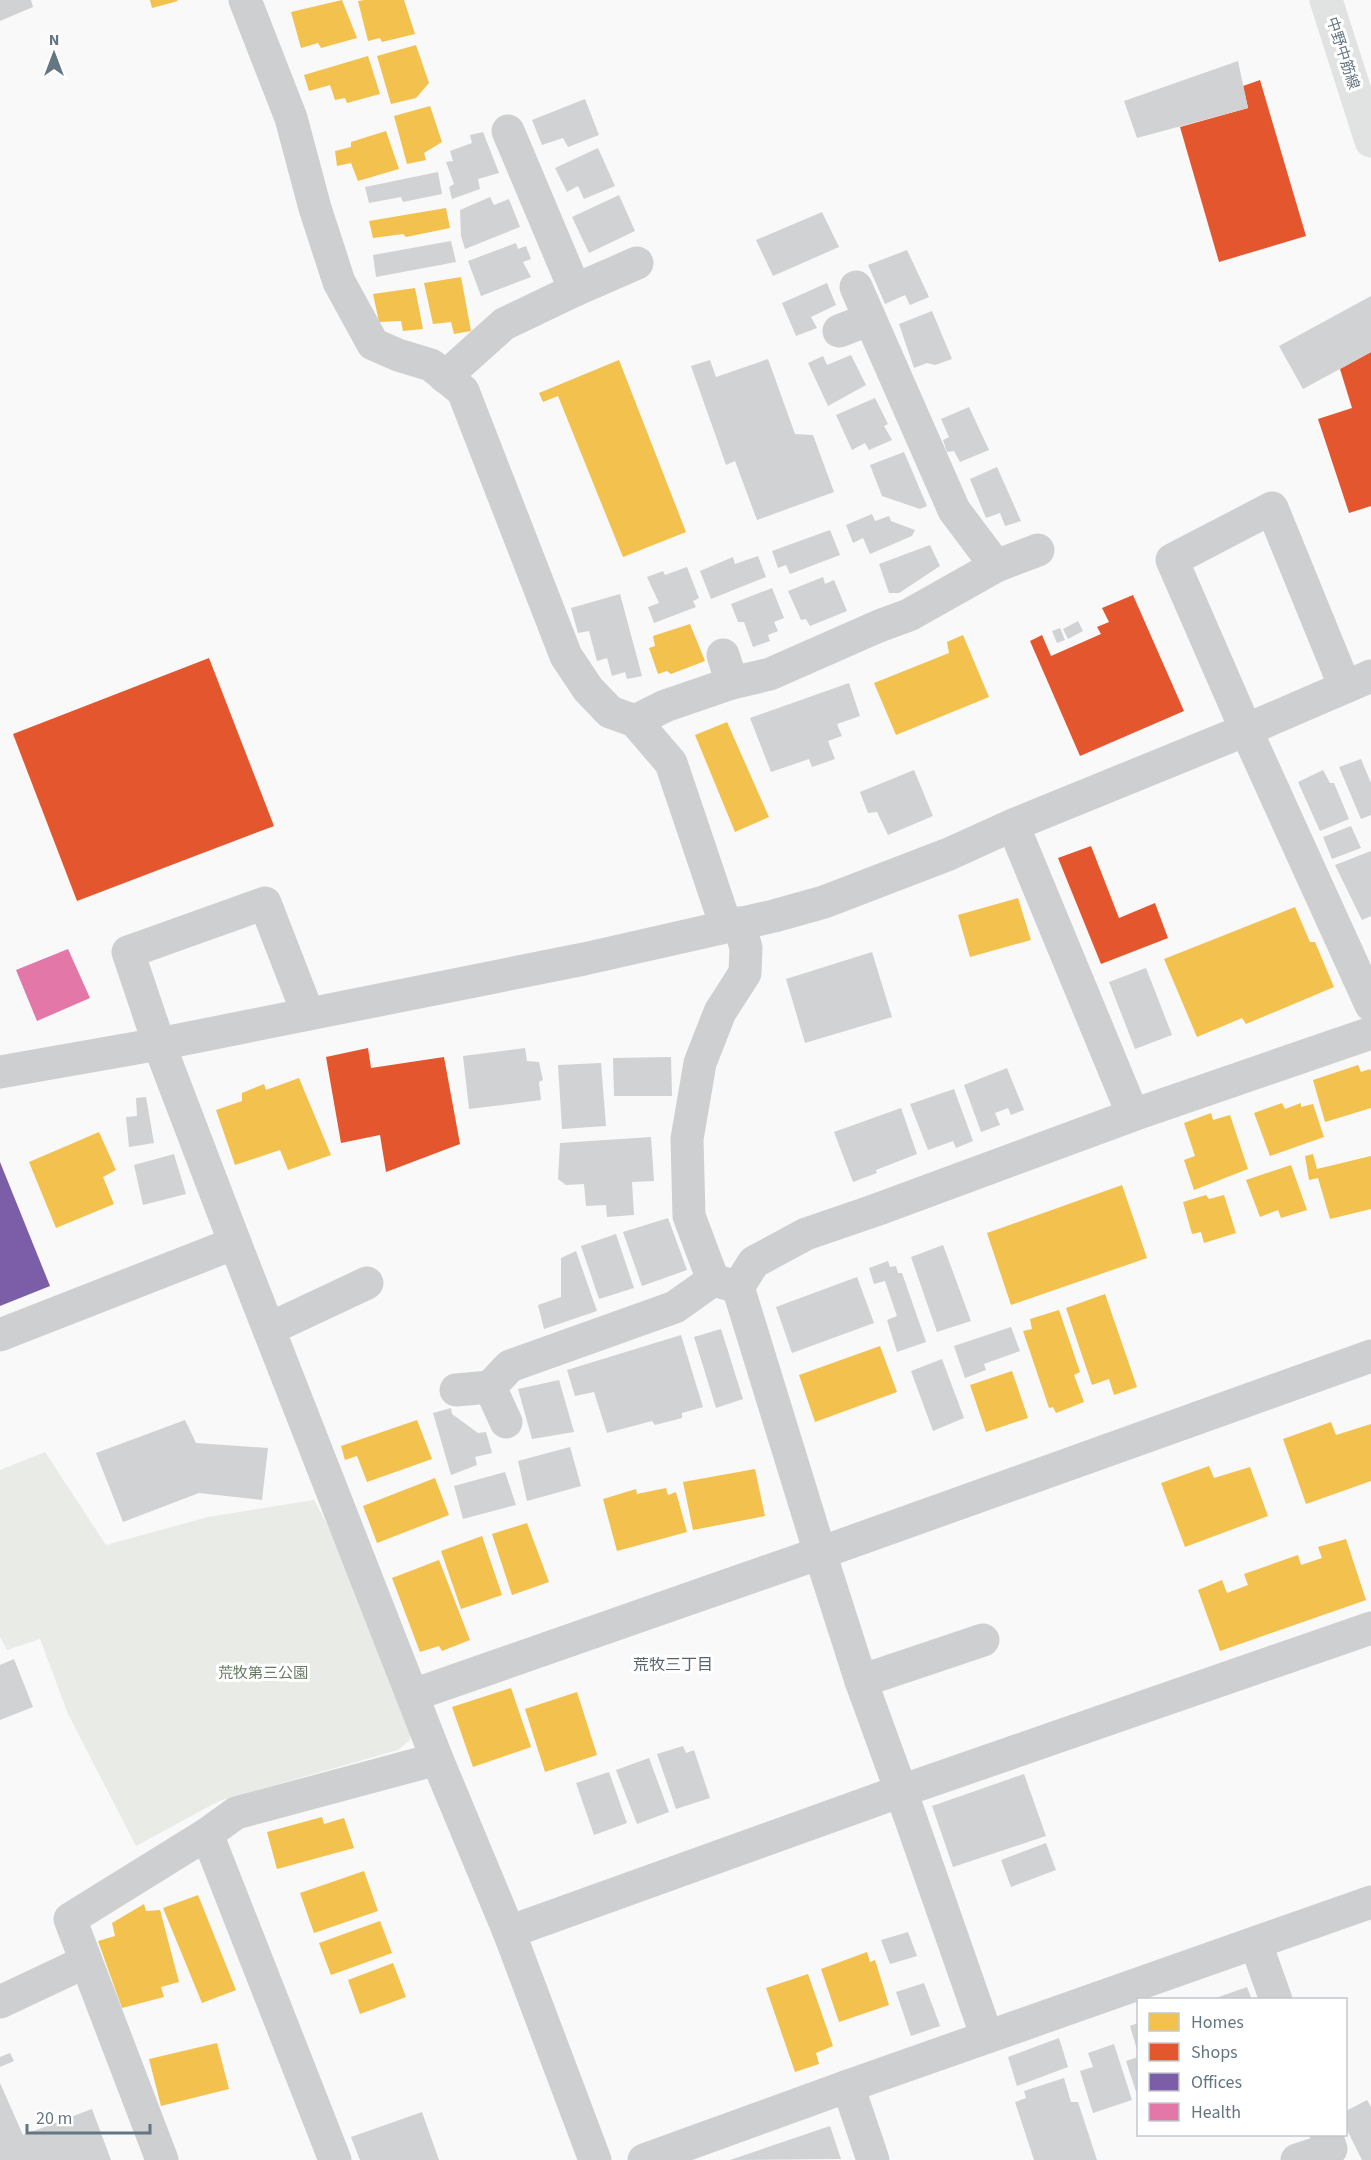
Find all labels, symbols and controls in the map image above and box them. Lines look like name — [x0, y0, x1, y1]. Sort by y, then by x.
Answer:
street label: 中野中筋線 — [1321, 14, 1364, 92]
north arrow — [24, 24, 84, 84]
text: N — [49, 29, 59, 51]
district label: 荒牧三丁目 — [633, 1654, 713, 1676]
park label: 荒牧第三公園 — [218, 1663, 308, 1684]
legend — [1137, 1998, 1347, 2136]
text: Homes — [1191, 2010, 1244, 2035]
text: Shops — [1191, 2040, 1238, 2065]
text: Offices — [1191, 2070, 1242, 2095]
scale bar — [27, 2097, 150, 2135]
text: Health — [1191, 2100, 1241, 2125]
text: 20 m — [36, 2106, 72, 2131]

